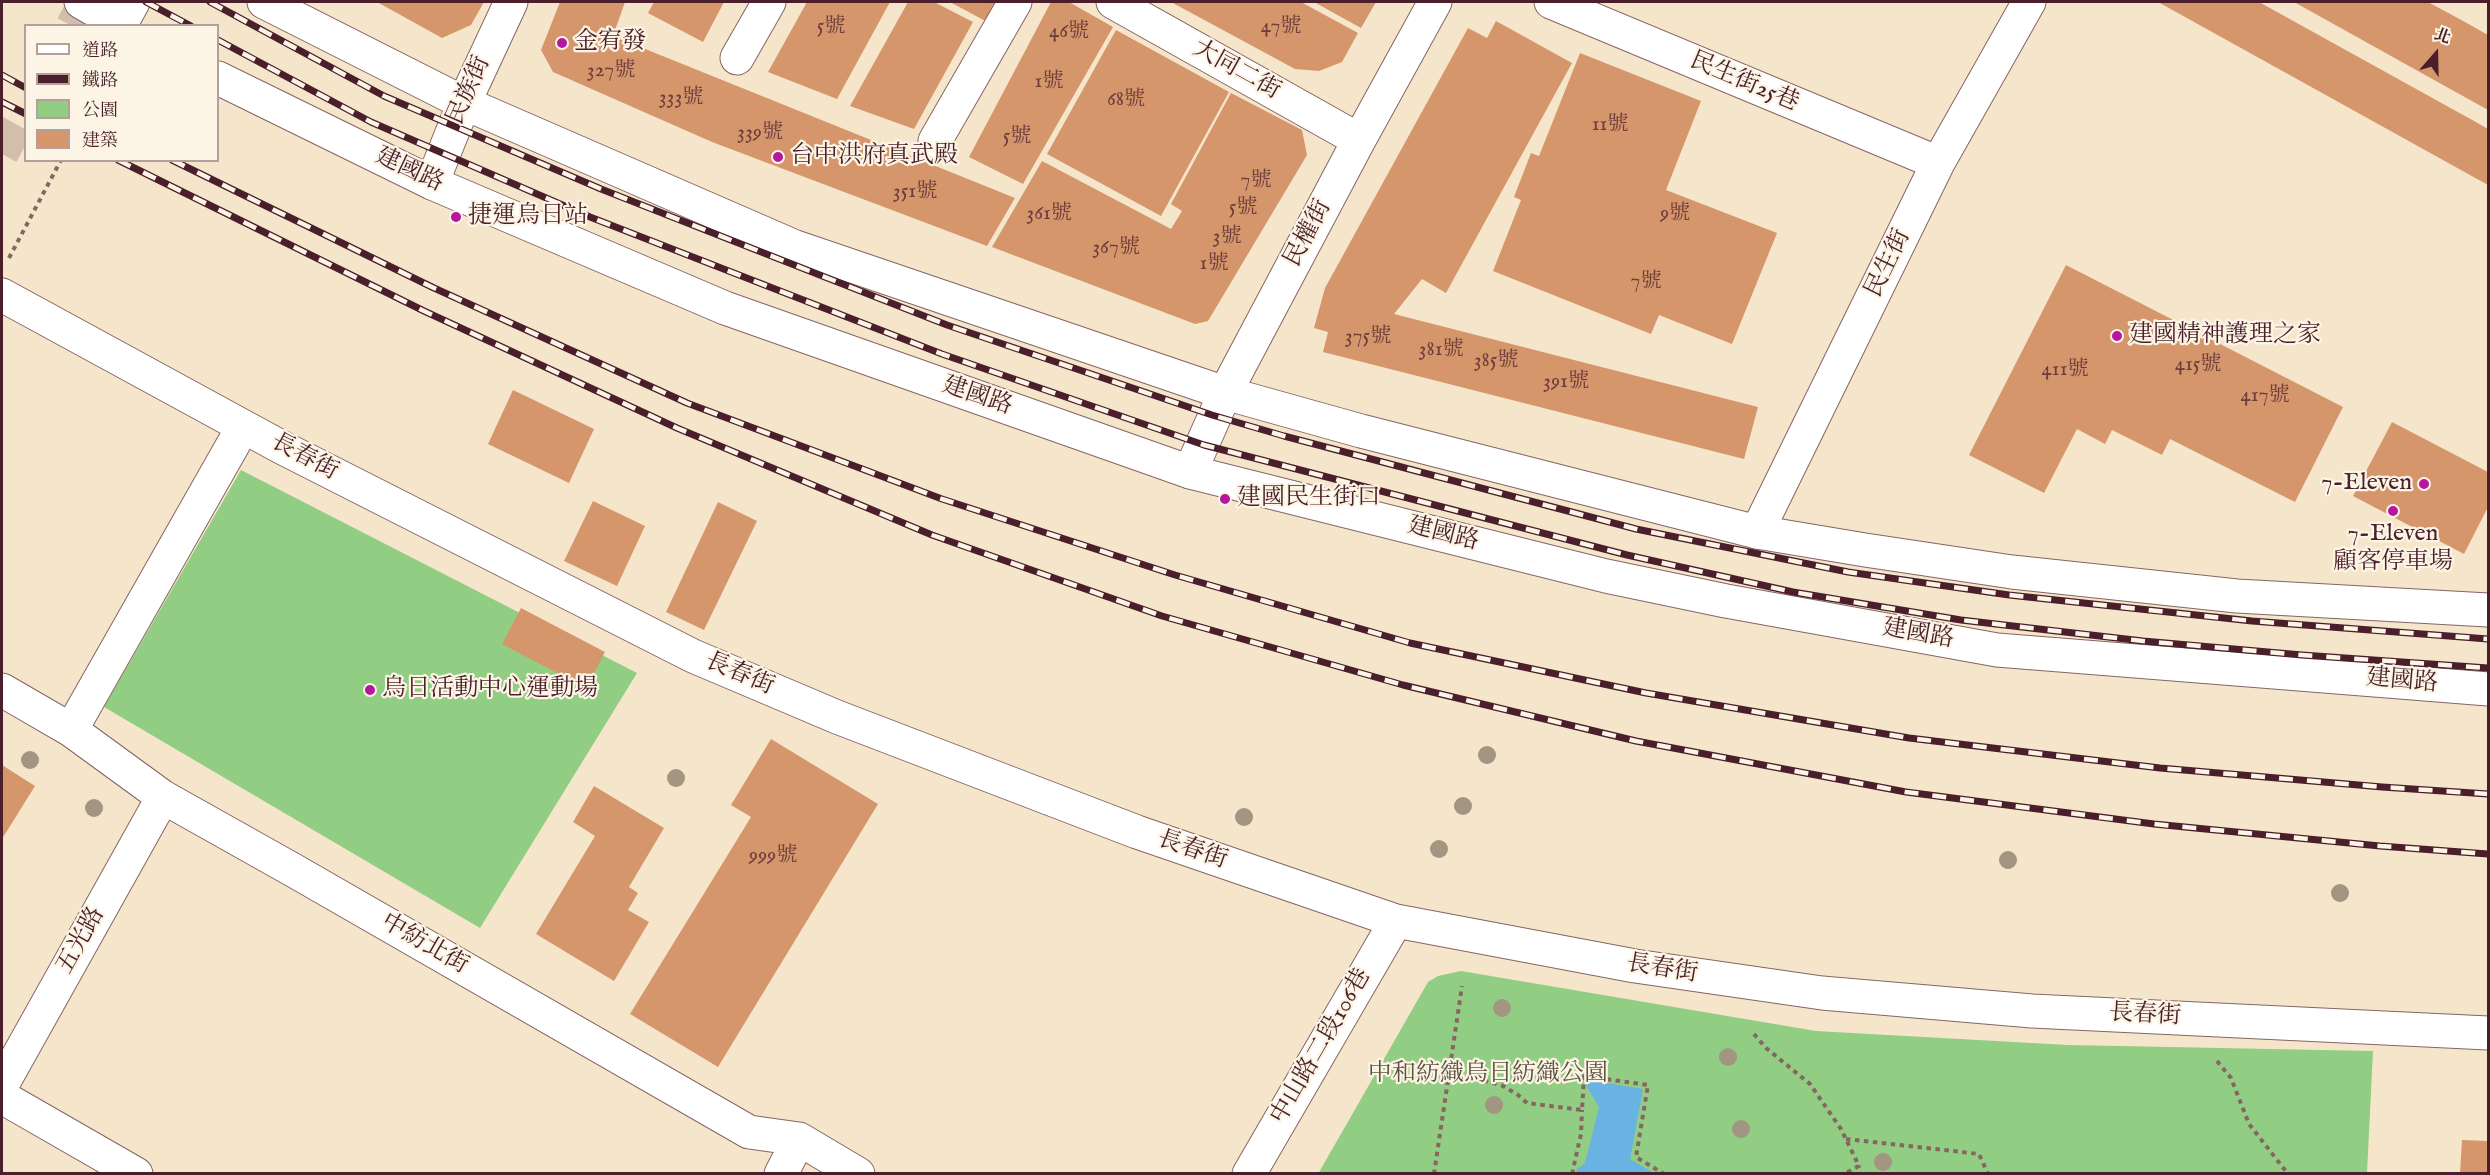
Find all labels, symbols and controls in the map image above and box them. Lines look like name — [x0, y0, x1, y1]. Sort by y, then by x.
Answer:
house number: 5號 — [817, 15, 845, 41]
house number: 47號 — [1261, 15, 1301, 41]
house number: 46號 — [1049, 20, 1089, 46]
legend — [24, 24, 219, 162]
north arrow — [2406, 24, 2466, 84]
text: 北 — [2431, 25, 2453, 49]
place label: 金宥發 — [574, 29, 646, 57]
street label: 大同二街 — [1187, 35, 1285, 107]
marker: 金宥發 — [555, 36, 569, 50]
text: 道路 — [82, 40, 118, 63]
street label: 民生街25巷 — [1685, 47, 1803, 119]
street label: 民族街 — [442, 52, 498, 130]
house number: 327號 — [587, 59, 635, 85]
text: 鐵路 — [82, 70, 118, 93]
house number: 1號 — [1035, 70, 1063, 96]
house number: 333號 — [659, 86, 703, 112]
house number: 68號 — [1107, 88, 1145, 114]
text: 公園 — [82, 100, 118, 123]
house number: 11號 — [1592, 113, 1628, 139]
house number: 339號 — [737, 121, 783, 147]
house number: 5號 — [1003, 125, 1031, 151]
text: 建築 — [82, 130, 118, 153]
street label: 建國路 — [370, 143, 448, 199]
place label: 台中洪府真武殿 — [790, 143, 958, 171]
marker: 台中洪府真武殿 — [771, 150, 785, 164]
house number: 7號 — [1241, 169, 1271, 195]
house number: 351號 — [893, 180, 937, 206]
street label: 民權街 — [1279, 195, 1339, 273]
house number: 5號 — [1229, 196, 1257, 222]
house number: 361號 — [1026, 202, 1072, 228]
house number: 9號 — [1660, 202, 1690, 228]
place label: 捷運烏日站 — [468, 203, 588, 231]
marker: 捷運烏日站 — [449, 210, 463, 224]
house number: 3號 — [1213, 225, 1241, 251]
street label: 民生街 — [1860, 225, 1918, 303]
house number: 367號 — [1092, 236, 1140, 262]
house number: 1號 — [1200, 252, 1228, 278]
house number: 7號 — [1631, 270, 1661, 296]
place label: 建國精神護理之家 — [2129, 322, 2321, 350]
house number: 375號 — [1345, 325, 1391, 351]
marker: 建國精神護理之家 — [2110, 329, 2124, 343]
house number: 381號 — [1419, 338, 1463, 364]
house number: 385號 — [1474, 349, 1518, 375]
house number: 415號 — [2175, 353, 2221, 379]
house number: 411號 — [2042, 358, 2088, 384]
house number: 391號 — [1543, 370, 1589, 396]
street label: 建國路 — [938, 372, 1016, 422]
house number: 417號 — [2241, 384, 2289, 410]
street label: 長春街 — [265, 428, 343, 488]
place label: 7-Eleven — [2321, 470, 2412, 498]
marker: 7-Eleven — [2417, 477, 2431, 491]
place label: 建國民生街口 — [1237, 485, 1381, 513]
marker: 建國民生街口 — [1218, 492, 1232, 506]
marker: 7-Eleven 顧客停車場 — [2386, 504, 2400, 518]
street label: 建國路 — [1405, 512, 1481, 558]
place label: 7-Eleven 顧客停車場 — [2333, 521, 2453, 577]
street label: 建國路 — [1880, 615, 1956, 655]
street label: 長春街 — [700, 648, 778, 702]
street label: 建國路 — [2365, 665, 2439, 699]
place label: 烏日活動中心運動場 — [382, 676, 598, 704]
marker: 烏日活動中心運動場 — [363, 683, 377, 697]
street label: 長春街 — [1153, 826, 1231, 876]
house number: 999號 — [749, 844, 797, 870]
street label: 五光路 — [52, 903, 112, 979]
street label: 中紡北街 — [375, 909, 473, 981]
street label: 長春街 — [1624, 950, 1700, 990]
street label: 中山路二段106巷 — [1266, 964, 1378, 1130]
street label: 長春街 — [2108, 1000, 2182, 1032]
park label: 中和紡織烏日紡織公園 — [1368, 1061, 1608, 1089]

